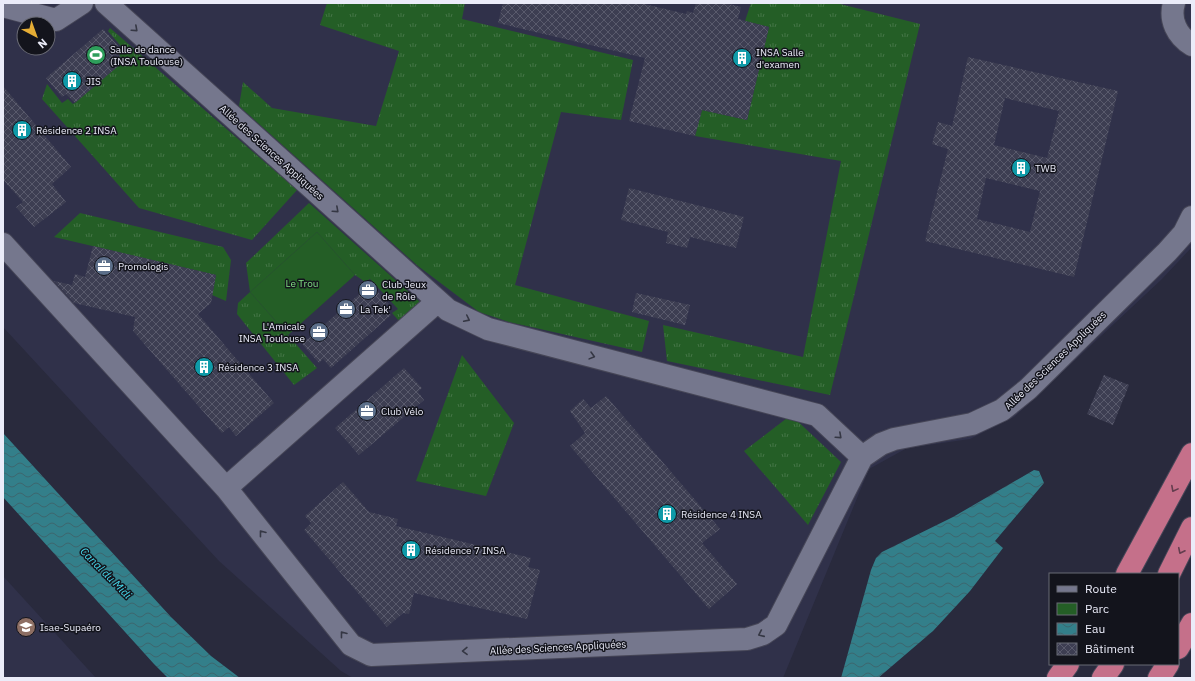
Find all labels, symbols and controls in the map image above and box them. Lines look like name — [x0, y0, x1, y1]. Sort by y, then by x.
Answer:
north arrow — [16, 16, 56, 56]
one-way arrow — [130, 24, 138, 32]
text: N — [35, 36, 50, 51]
place label: Salle de dance (INSA Toulouse) — [110, 43, 183, 68]
sports icon: Salle de dance (INSA Toulouse) — [85, 44, 107, 66]
place label: INSA Salle d'examen — [756, 46, 804, 71]
building icon: INSA Salle d'examen — [731, 47, 753, 69]
building icon: JIS — [61, 70, 83, 92]
place label: JIS — [86, 75, 101, 88]
street label: Allée des Sciences Appliquées — [217, 102, 327, 203]
building icon: Résidence 2 INSA — [11, 119, 33, 141]
place label: Résidence 2 INSA — [36, 124, 117, 137]
building icon: TWB — [1010, 157, 1032, 179]
place label: TWB — [1035, 162, 1056, 175]
one-way arrow — [331, 205, 339, 212]
office icon: Promologis — [93, 255, 115, 277]
place label: Promologis — [118, 260, 169, 273]
park label: Le Trou — [286, 277, 318, 290]
place label: Club Jeux de Rôle — [382, 278, 426, 303]
office icon: Club Jeux de Rôle — [357, 279, 379, 301]
office icon: La Tek' — [335, 298, 357, 320]
place label: La Tek' — [360, 303, 391, 316]
street label: Allée des Sciences Appliquées — [1002, 308, 1109, 412]
one-way arrow — [463, 314, 471, 322]
place label: L'Amicale INSA Toulouse — [239, 320, 306, 345]
office icon: L'Amicale INSA Toulouse — [308, 321, 330, 343]
one-way arrow — [588, 351, 595, 360]
building icon: Résidence 3 INSA — [193, 356, 215, 378]
place label: Résidence 3 INSA — [218, 361, 299, 374]
office icon: Club Vélo — [356, 400, 378, 422]
place label: Club Vélo — [381, 405, 424, 418]
one-way arrow — [834, 432, 842, 439]
one-way arrow — [1171, 485, 1179, 492]
building icon: Résidence 4 INSA — [656, 503, 678, 525]
place label: Résidence 4 INSA — [681, 508, 762, 521]
one-way arrow — [259, 530, 266, 537]
building icon: Résidence 7 INSA — [400, 539, 422, 561]
water label: Canal du Midi — [77, 544, 135, 602]
place label: Résidence 7 INSA — [425, 544, 506, 557]
one-way arrow — [1178, 547, 1186, 554]
legend — [1049, 573, 1179, 665]
text: Route — [1085, 581, 1117, 596]
text: Parc — [1085, 601, 1109, 616]
school or university icon: Isae-Supaéro — [15, 616, 37, 638]
place label: Isae-Supaéro — [40, 621, 101, 634]
text: Eau — [1085, 621, 1105, 636]
one-way arrow — [758, 629, 765, 637]
one-way arrow — [340, 632, 347, 639]
street label: Allée des Sciences Appliquées — [490, 637, 627, 658]
text: Bâtiment — [1085, 641, 1135, 656]
one-way arrow — [462, 647, 468, 655]

